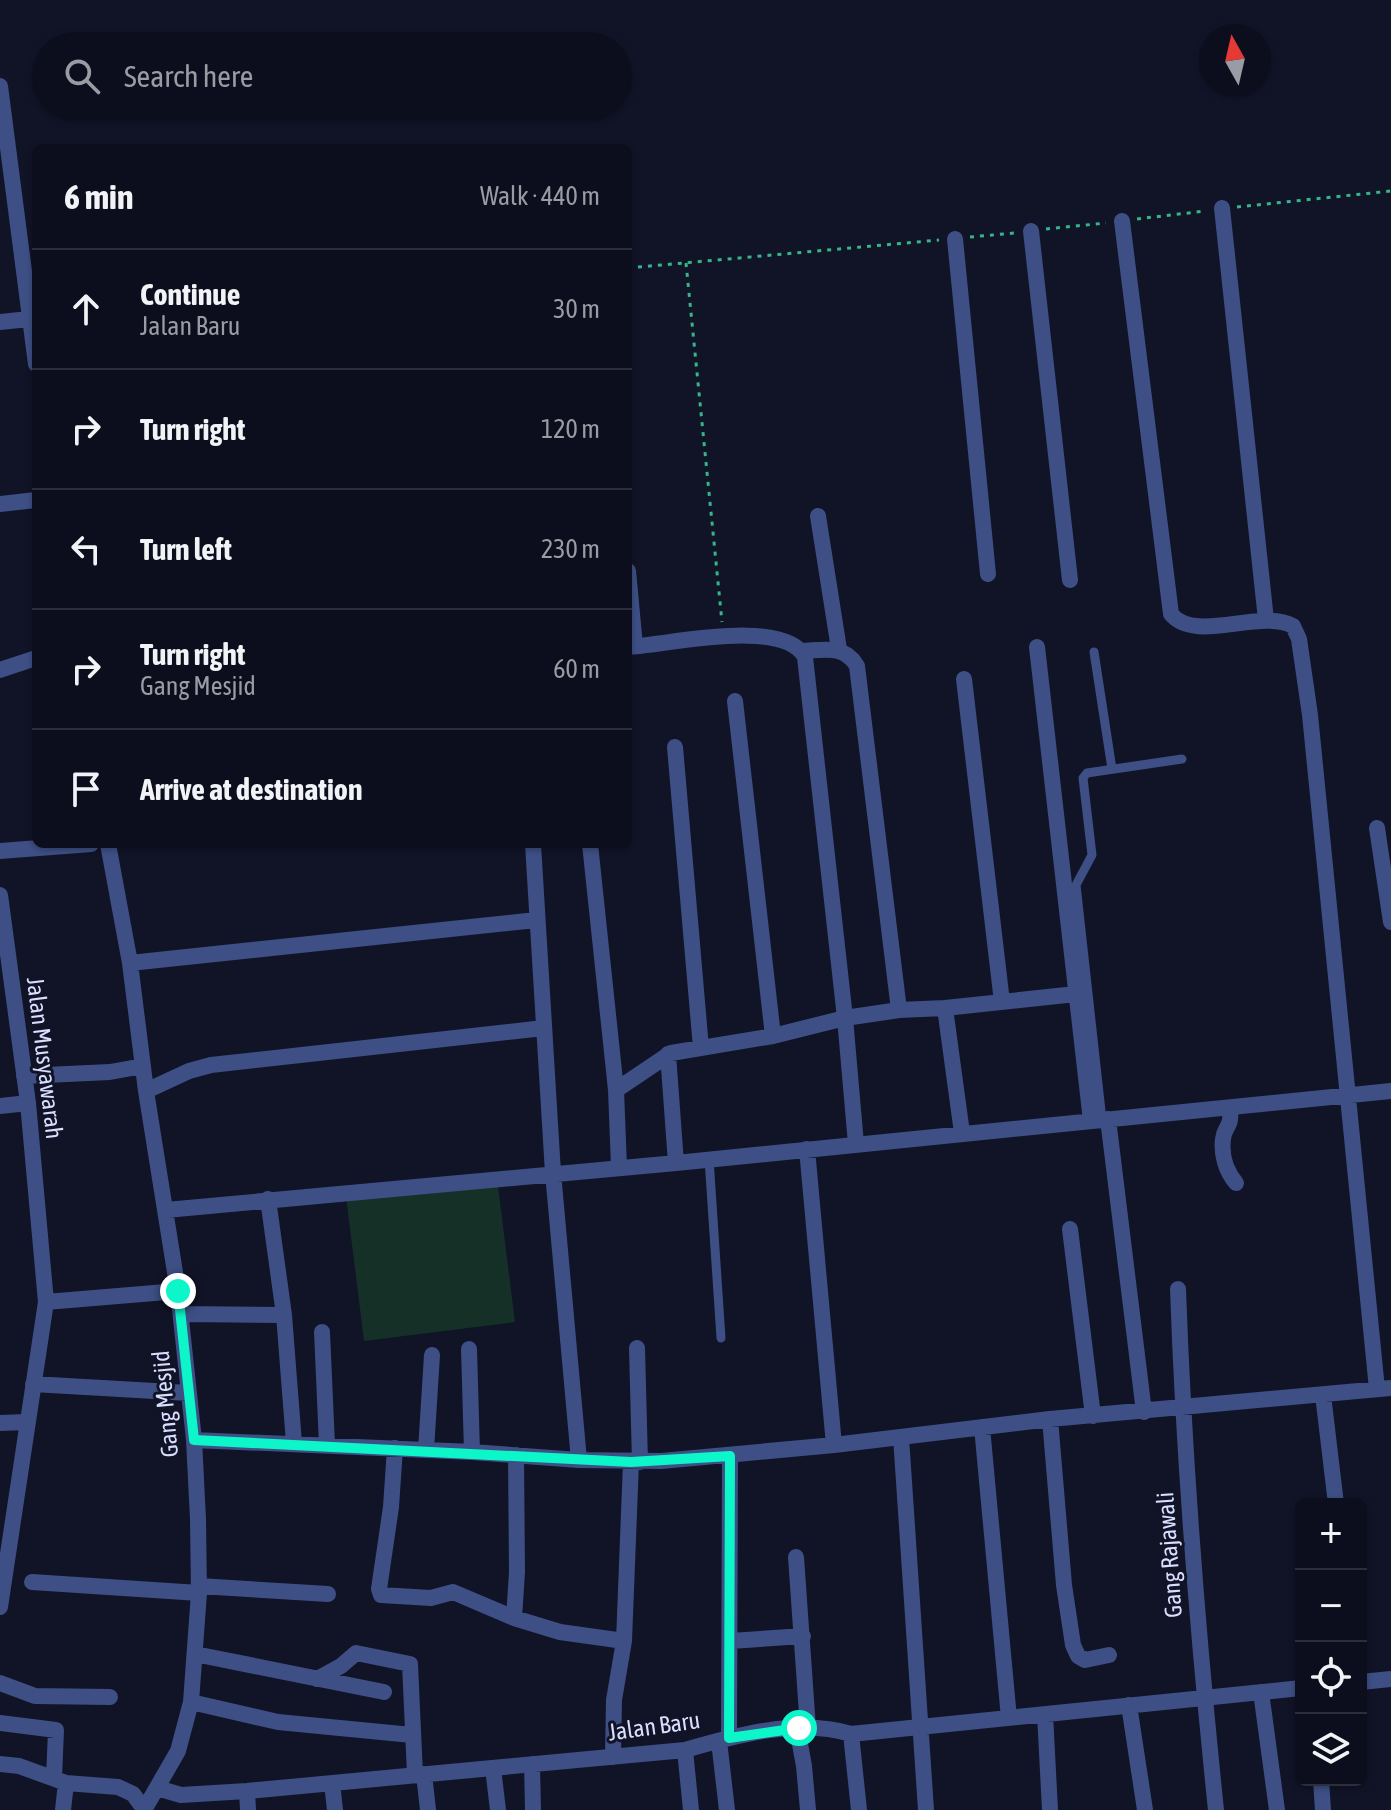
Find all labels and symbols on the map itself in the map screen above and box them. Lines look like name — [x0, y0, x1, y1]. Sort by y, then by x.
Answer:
north arrow — [1199, 24, 1271, 96]
street label: Jalan Musyawarah — [22, 976, 68, 1140]
route end — [160, 1273, 196, 1309]
street label: Gang Mesjid — [147, 1350, 183, 1458]
street label: Gang Rajawali — [1151, 1491, 1187, 1619]
street label: Jalan Baru — [606, 1706, 702, 1746]
route start — [781, 1710, 817, 1746]

